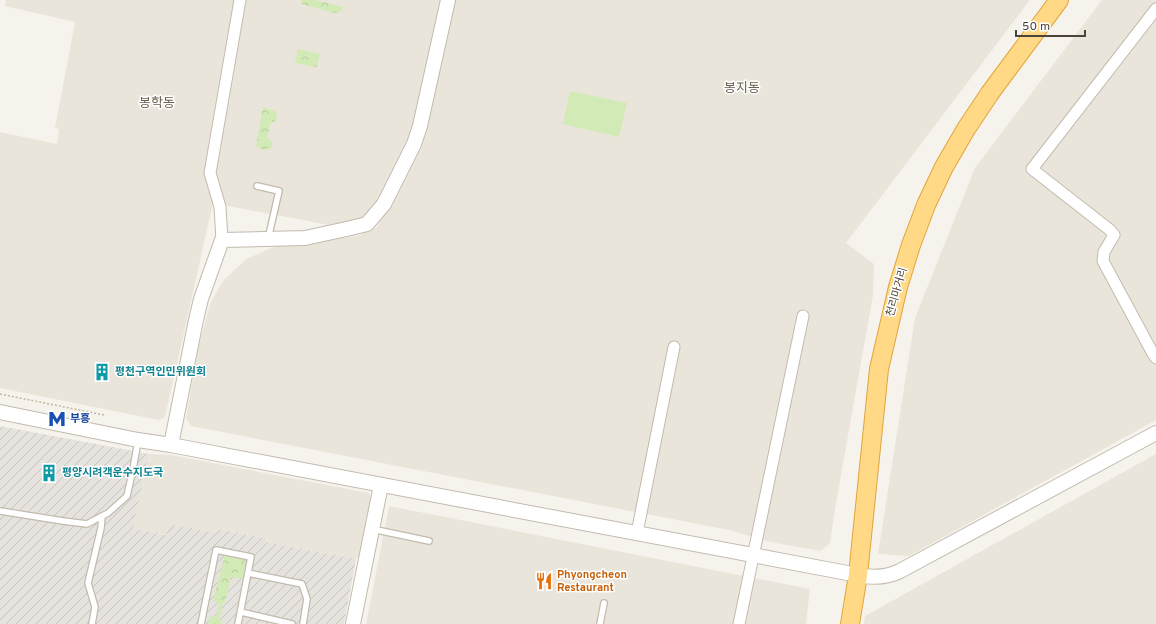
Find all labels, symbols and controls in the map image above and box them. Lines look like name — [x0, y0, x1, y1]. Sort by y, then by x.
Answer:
scale bar — [1016, 12, 1085, 38]
text: 50 m — [1022, 19, 1050, 35]
district label: 봉지동 — [724, 81, 760, 97]
district label: 봉학동 — [139, 95, 175, 112]
street label: 천리마거리 — [883, 266, 911, 318]
building icon: 평천구역인민위원회 — [92, 362, 112, 382]
place label: 평천구역인민위원회 — [115, 365, 206, 379]
metro station icon: 부흥 — [47, 409, 67, 429]
place label: 부흥 — [70, 412, 90, 426]
building icon: 평양시려객운수지도국 — [39, 463, 59, 483]
place label: 평양시려객운수지도국 — [62, 466, 163, 480]
place label: Phyongcheon Restaurant — [557, 568, 627, 595]
restaurant icon: Phyongcheon Restaurant — [534, 571, 554, 591]

